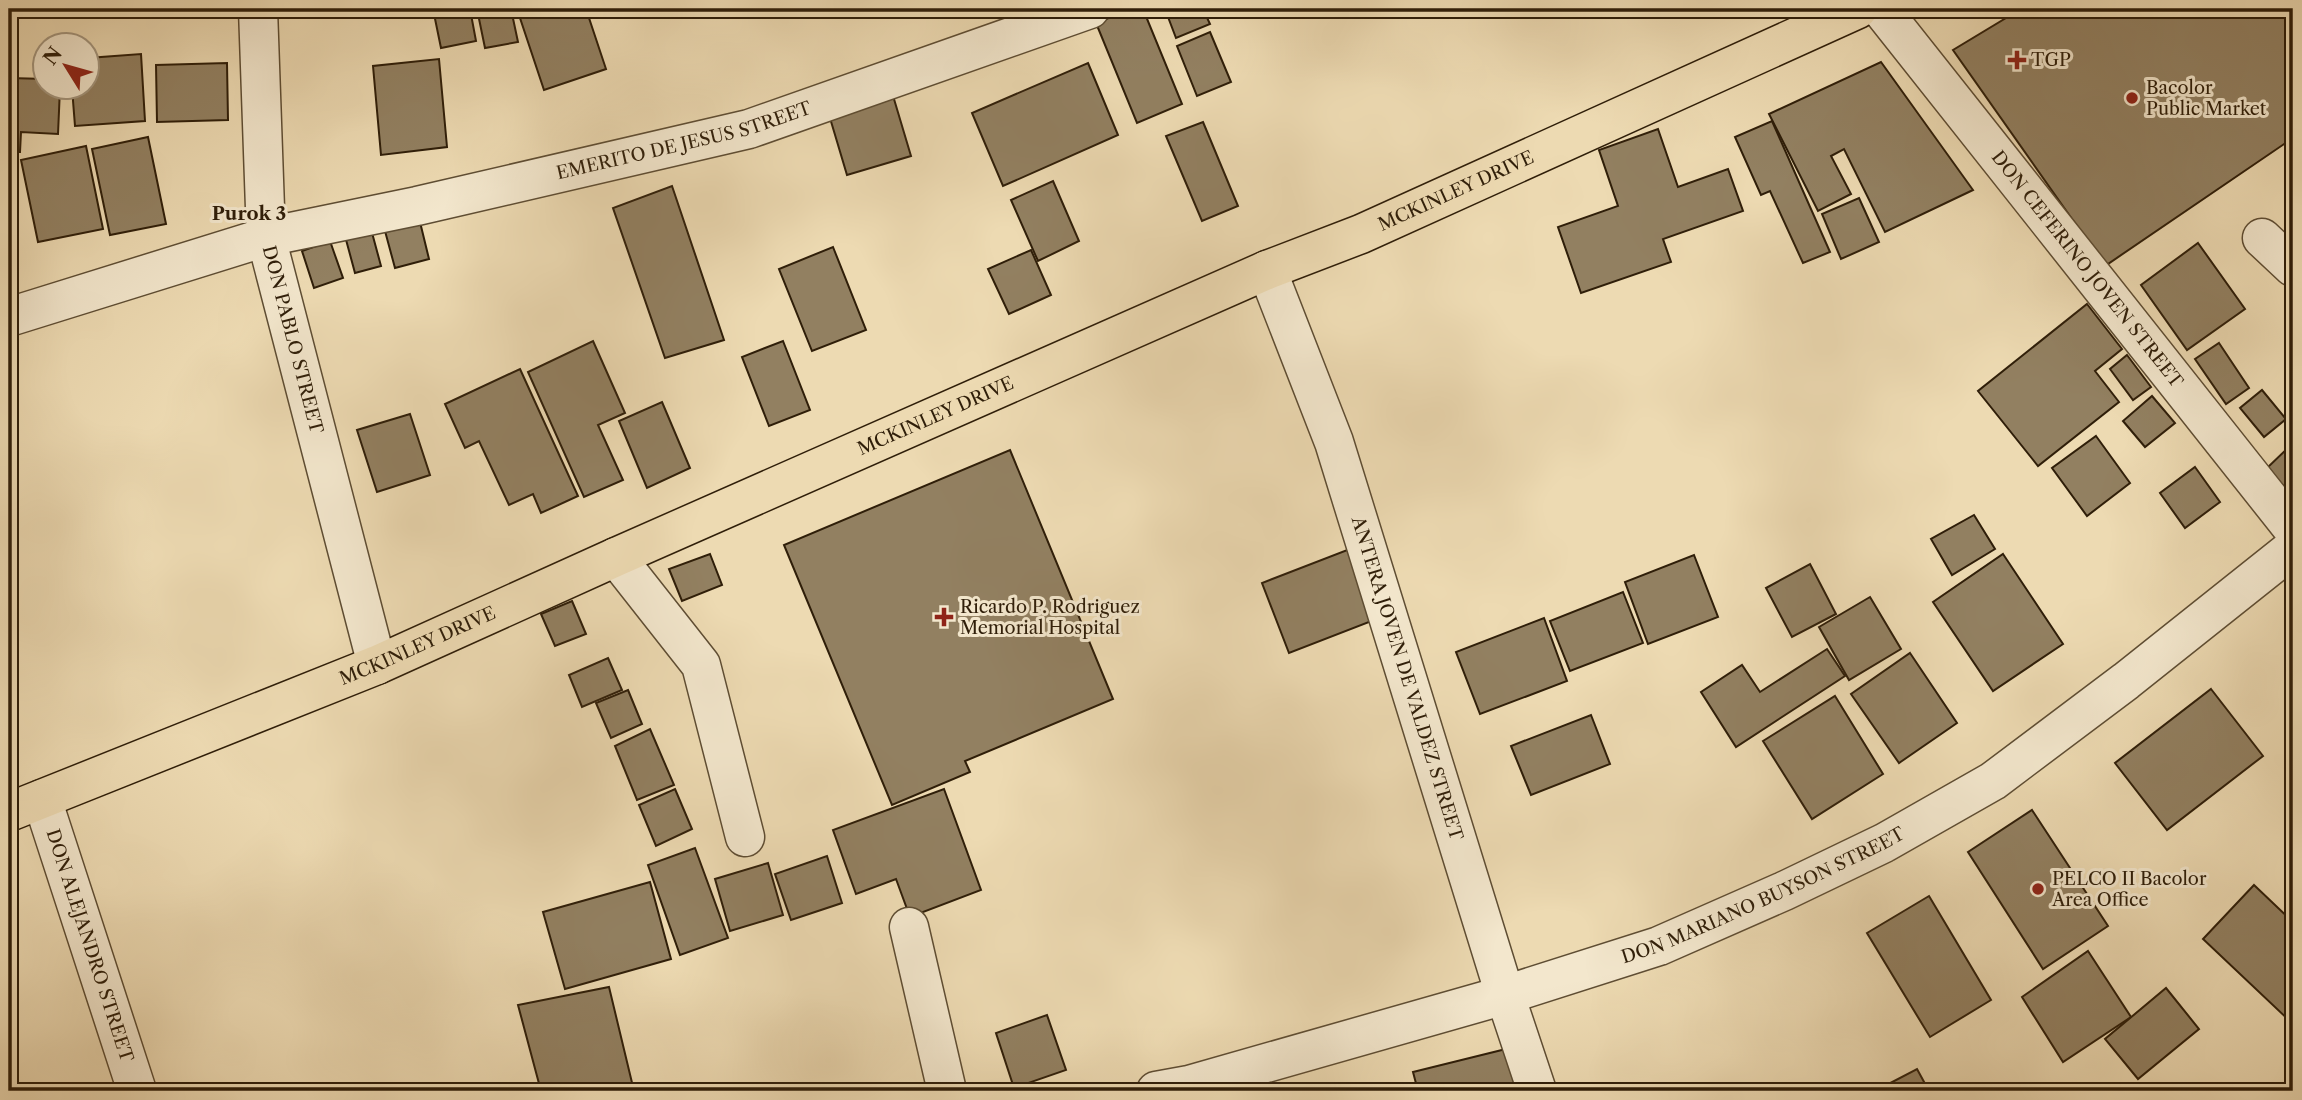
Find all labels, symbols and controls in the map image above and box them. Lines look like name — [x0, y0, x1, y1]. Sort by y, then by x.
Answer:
north arrow — [32, 32, 102, 102]
text: N — [39, 43, 67, 70]
place label: TGP — [2031, 49, 2071, 71]
marker: TGP — [2009, 52, 2025, 68]
place label: Bacolor Public Market — [2146, 77, 2267, 120]
marker: Bacolor Public Market — [2124, 90, 2140, 106]
street label: EMERITO DE JESUS STREET — [554, 97, 815, 184]
street label: MCKINLEY DRIVE — [1375, 146, 1537, 236]
street label: DON CEFERINO JOVEN STREET — [1987, 147, 2188, 392]
district label: Purok 3 — [212, 202, 286, 225]
street label: DON PABLO STREET — [258, 243, 328, 436]
street label: MCKINLEY DRIVE — [854, 372, 1017, 460]
street label: ANTERA JOVEN DE VALDEZ STREET — [1346, 513, 1468, 844]
place label: Ricardo P. Rodriguez Memorial Hospital — [960, 596, 1140, 639]
street label: MCKINLEY DRIVE — [336, 602, 499, 690]
marker: Ricardo P. Rodriguez Memorial Hospital — [934, 607, 954, 627]
street label: DON MARIANO BUYSON STREET — [1619, 822, 1909, 968]
street label: DON ALEJANDRO STREET — [42, 826, 138, 1065]
place label: PELCO II Bacolor Area Office — [2051, 868, 2207, 911]
marker: PELCO II Bacolor Area Office — [2030, 881, 2046, 897]

